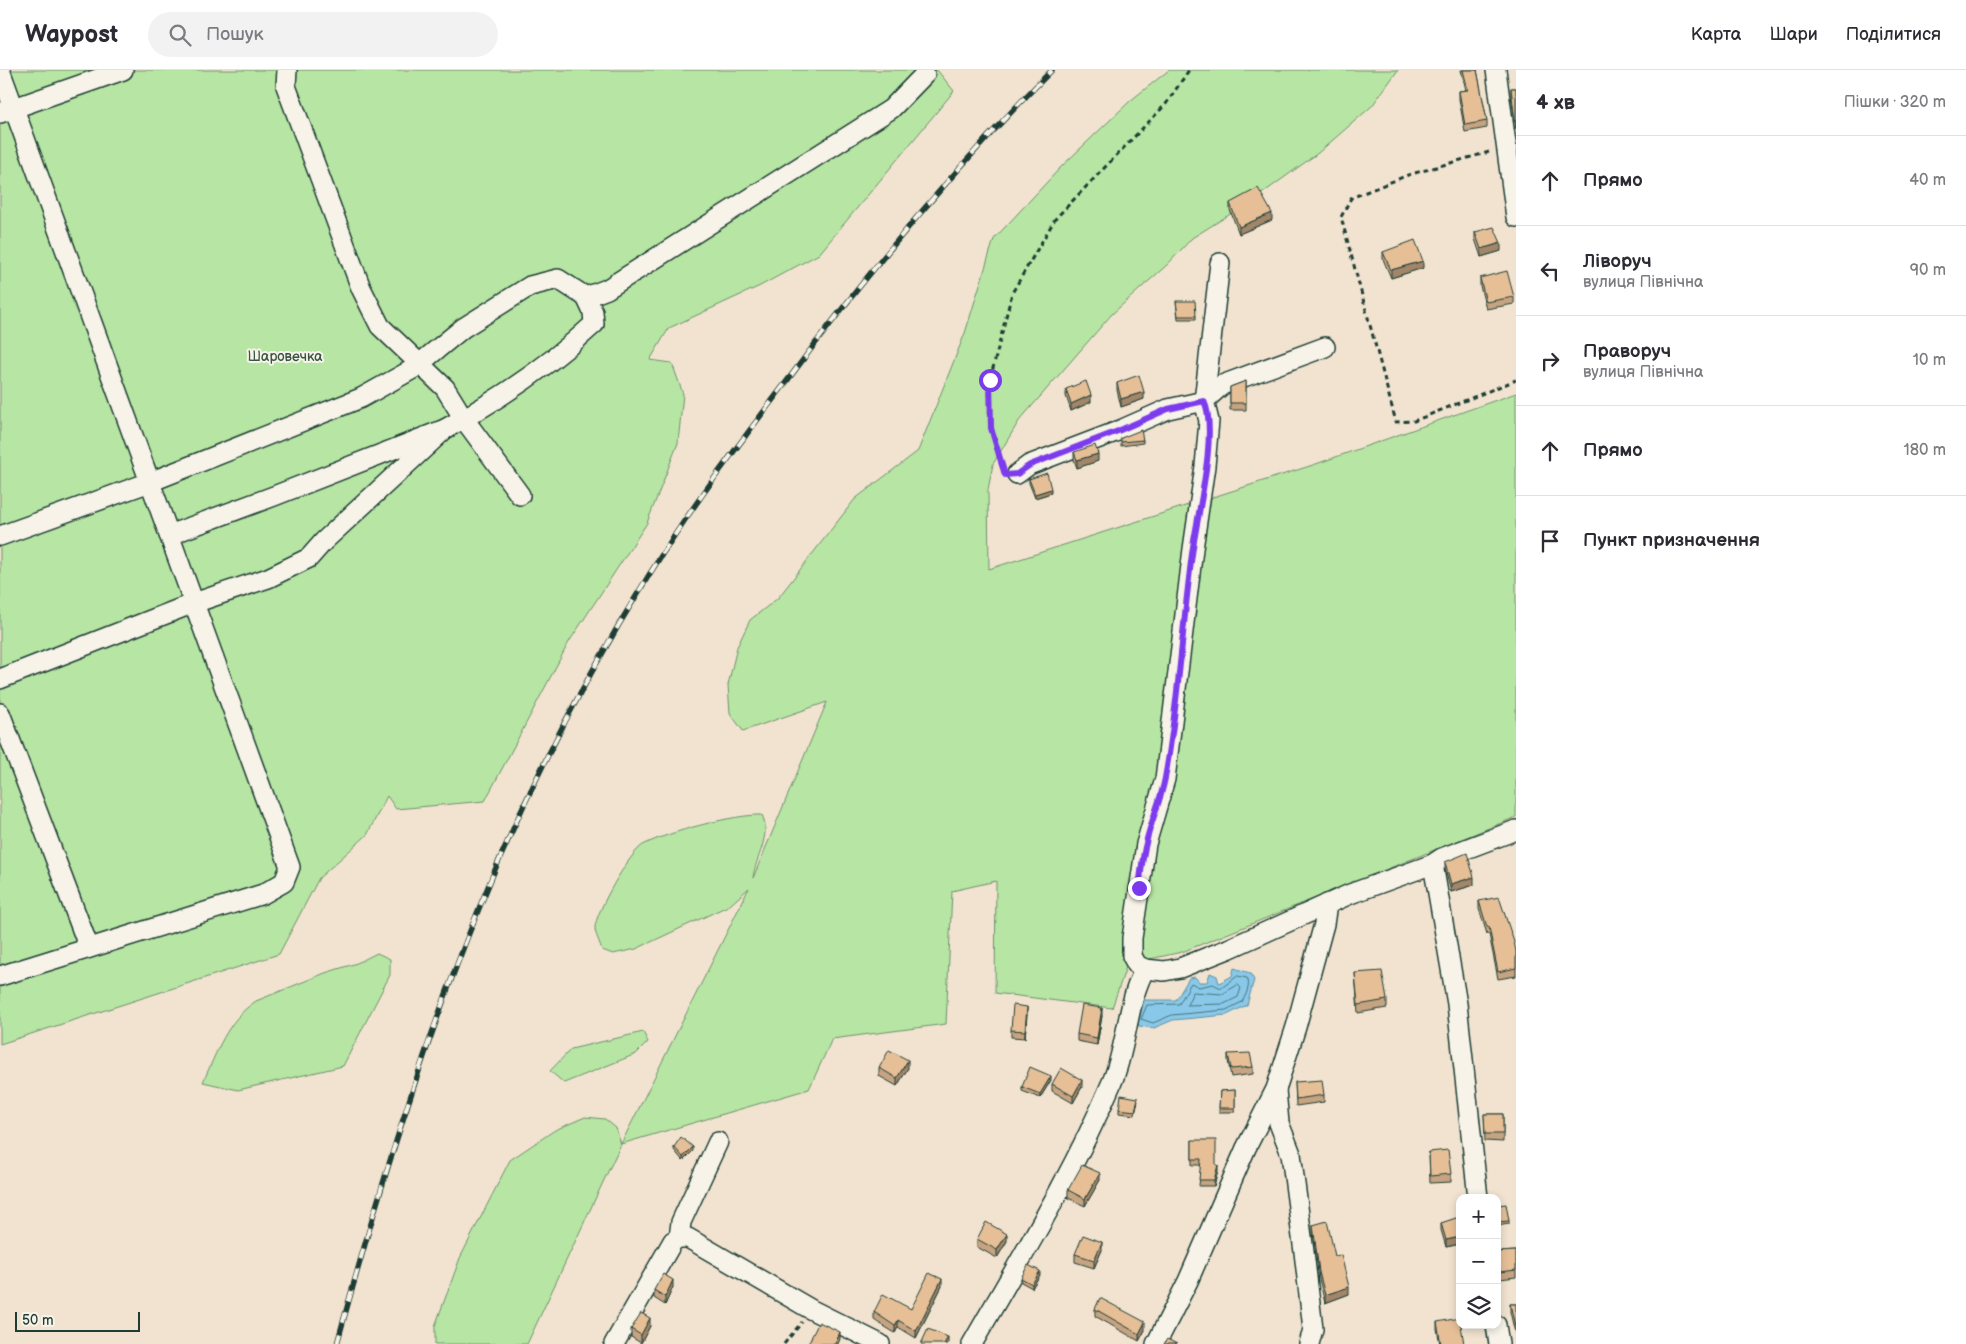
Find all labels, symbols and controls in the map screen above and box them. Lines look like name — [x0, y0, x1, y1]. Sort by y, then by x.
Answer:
search box — [148, 12, 498, 57]
text: Waypost — [25, 20, 118, 49]
icon: search — [166, 21, 194, 49]
text: Пошук — [206, 23, 264, 46]
text: Карта — [1691, 24, 1741, 45]
text: Шари — [1769, 24, 1818, 45]
text: Поділитися — [1846, 24, 1941, 45]
text: 4 хв — [1536, 90, 1575, 115]
text: Пішки · 320 m — [1844, 93, 1946, 112]
icon: ahead — [1536, 167, 1564, 195]
text: Прямо — [1583, 169, 1643, 192]
text: 40 m — [1909, 171, 1946, 190]
text: Ліворуч — [1583, 250, 1652, 273]
icon: left — [1536, 257, 1564, 285]
text: 90 m — [1910, 261, 1946, 280]
text: вулиця Північна — [1583, 273, 1703, 292]
text: Праворуч — [1583, 340, 1671, 363]
icon: right — [1536, 347, 1564, 375]
park label: Шаровечка — [248, 348, 323, 365]
text: 10 m — [1913, 351, 1946, 370]
text: вулиця Північна — [1583, 363, 1703, 382]
route start — [979, 369, 1002, 392]
icon: ahead — [1536, 437, 1564, 465]
text: Прямо — [1583, 439, 1643, 462]
text: 180 m — [1904, 441, 1946, 460]
icon: arrive — [1536, 527, 1564, 555]
text: Пункт призначення — [1583, 529, 1760, 552]
route end — [1128, 877, 1151, 900]
map controls — [1456, 1194, 1501, 1329]
button: + — [1456, 1194, 1501, 1239]
button: − — [1456, 1239, 1501, 1284]
button: layers — [1456, 1284, 1501, 1329]
scale bar — [15, 1309, 140, 1332]
text: 50 m — [22, 1312, 54, 1329]

